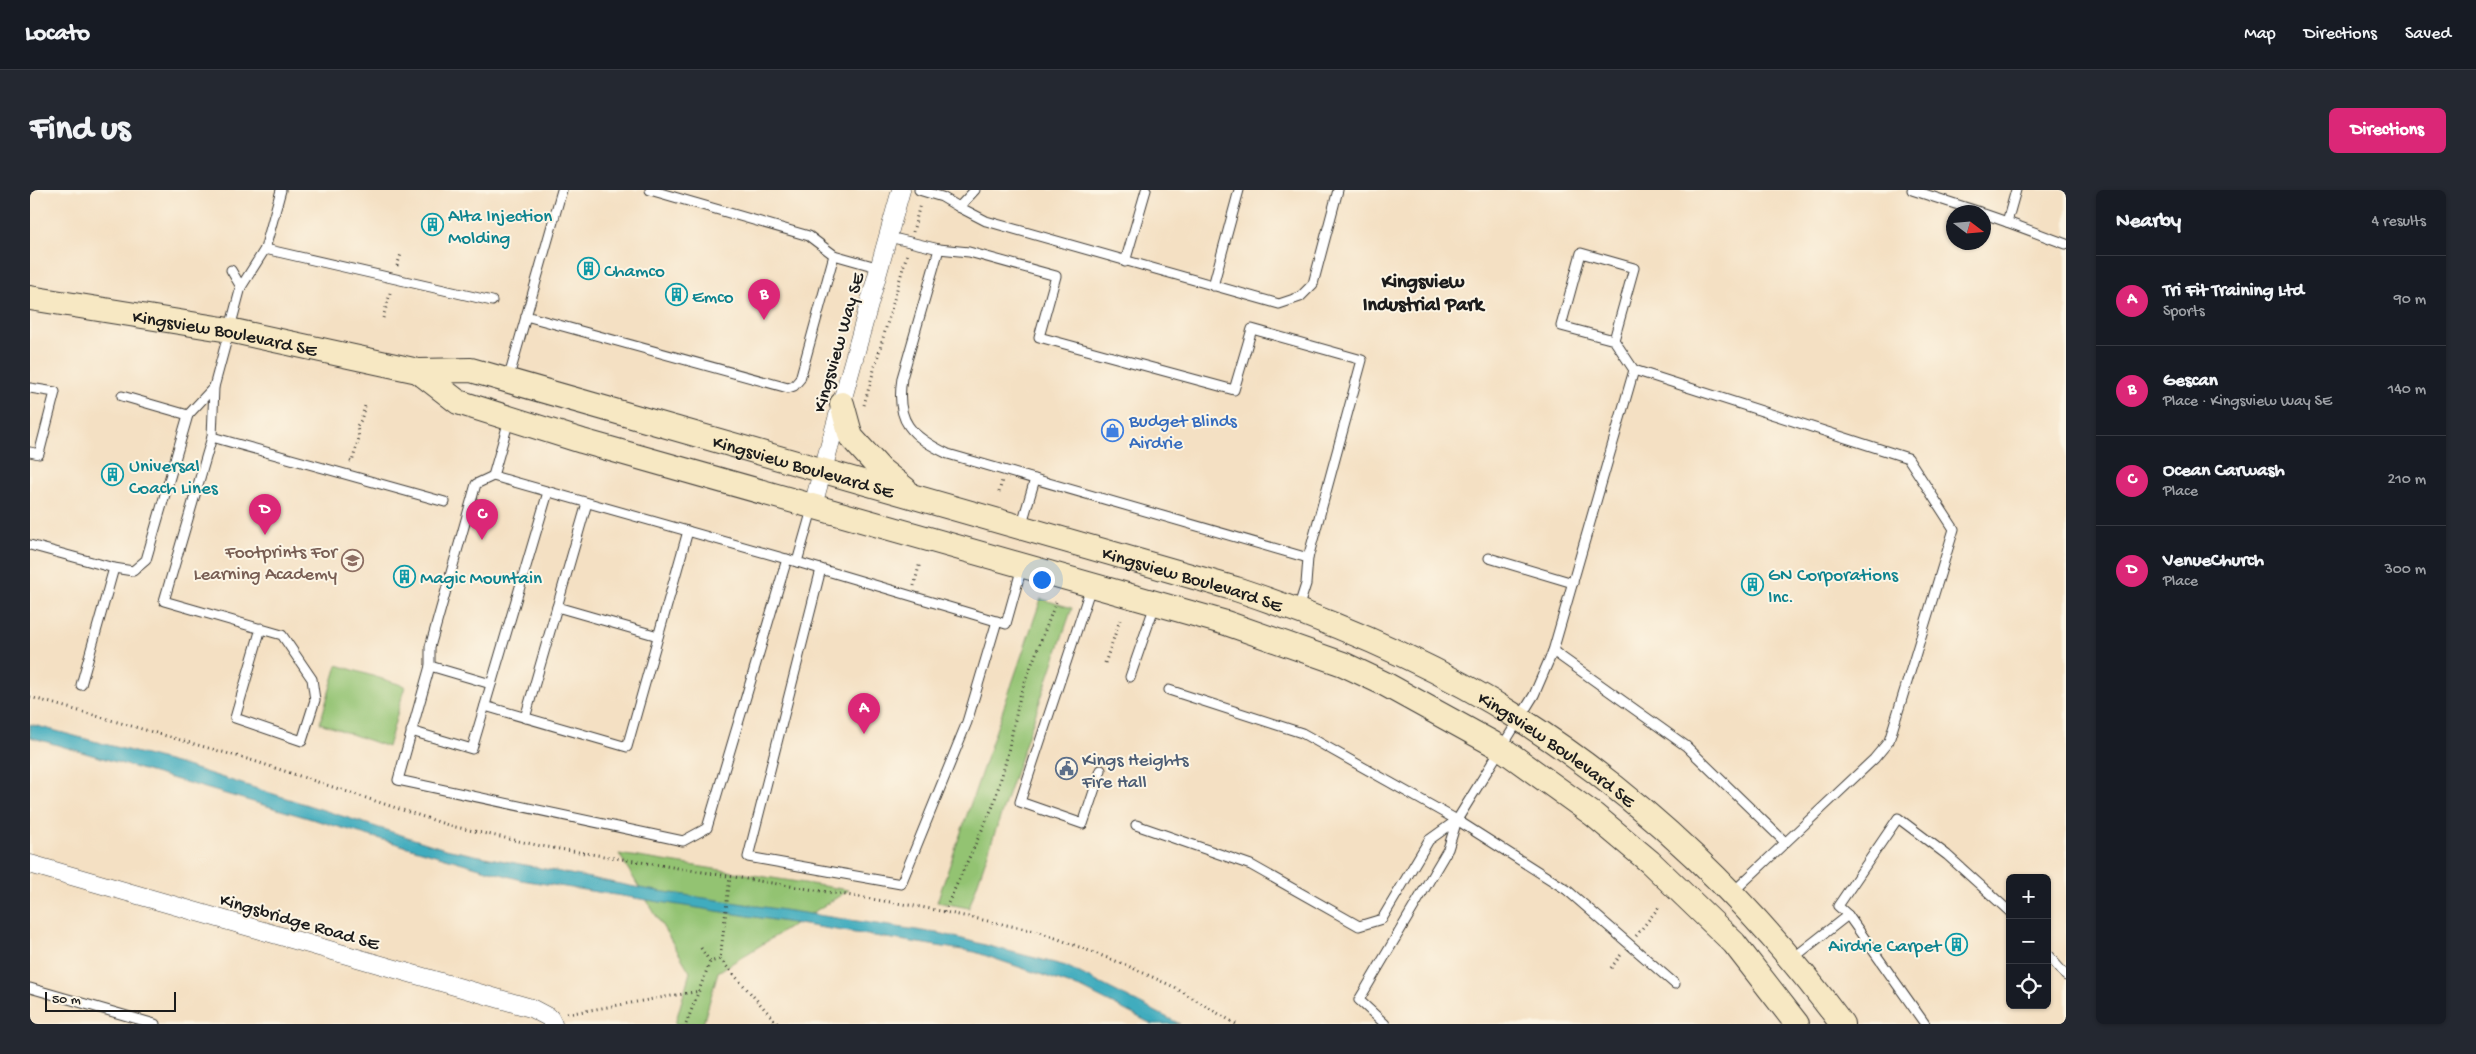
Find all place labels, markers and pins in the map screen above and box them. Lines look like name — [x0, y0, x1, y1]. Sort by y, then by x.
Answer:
place label: Alta Injection Molding — [448, 206, 552, 251]
building icon: Alta Injection Molding — [420, 213, 444, 237]
building icon: Chamco — [576, 257, 600, 281]
place label: Chamco — [604, 261, 665, 284]
pin: B — [748, 279, 780, 320]
building icon: Emco — [664, 283, 688, 307]
place label: Emco — [692, 287, 734, 310]
place label: Budget Blinds Airdrie — [1128, 411, 1238, 456]
shop icon: Budget Blinds Airdrie — [1101, 418, 1125, 442]
place label: Universal Coach Lines — [129, 456, 219, 501]
building icon: Universal Coach Lines — [101, 463, 125, 487]
pin: D — [249, 494, 281, 535]
pin: C — [466, 499, 498, 540]
place label: Footprints For Learning Academy — [193, 542, 339, 587]
school or university icon: Footprints For Learning Academy — [341, 549, 365, 573]
building icon: Magic Mountain — [392, 564, 416, 588]
place label: GN Corporations Inc. — [1768, 565, 1899, 610]
place label: Magic Mountain — [420, 568, 542, 591]
building icon: GN Corporations Inc. — [1740, 572, 1764, 596]
pin: A — [848, 693, 880, 734]
place label: Kings Heights Fire Hall — [1081, 750, 1189, 795]
public building icon: Kings Heights Fire Hall — [1054, 757, 1078, 781]
building icon: Airdrie Carpet — [1945, 932, 1969, 956]
place label: Airdrie Carpet — [1828, 936, 1943, 959]

